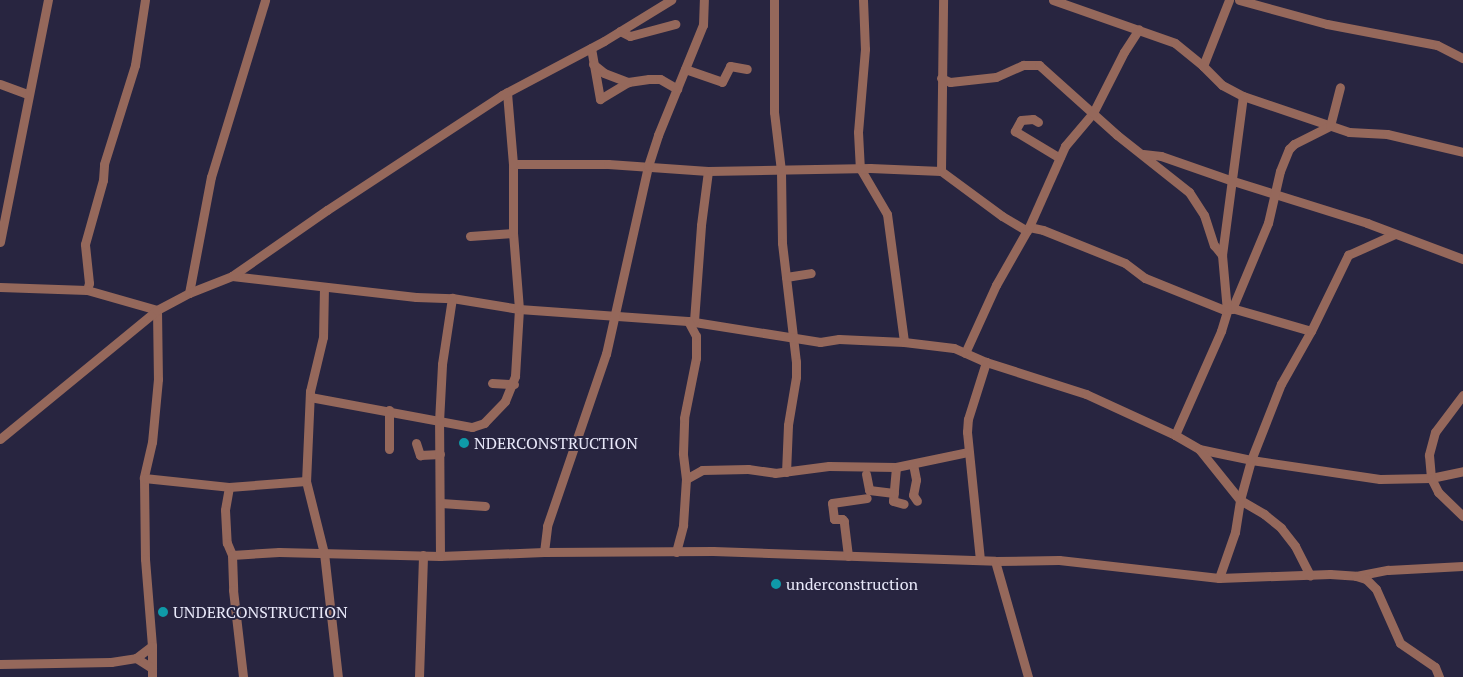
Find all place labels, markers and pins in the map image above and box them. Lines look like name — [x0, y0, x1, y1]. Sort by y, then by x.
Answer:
place label: NDERCONSTRUCTION — [474, 433, 638, 453]
marker: NDERCONSTRUCTION — [458, 437, 470, 449]
place label: underconstruction — [786, 574, 918, 594]
marker: underconstruction — [770, 578, 782, 590]
place label: UNDERCONSTRUCTION — [173, 602, 348, 622]
marker: UNDERCONSTRUCTION — [157, 606, 169, 618]

